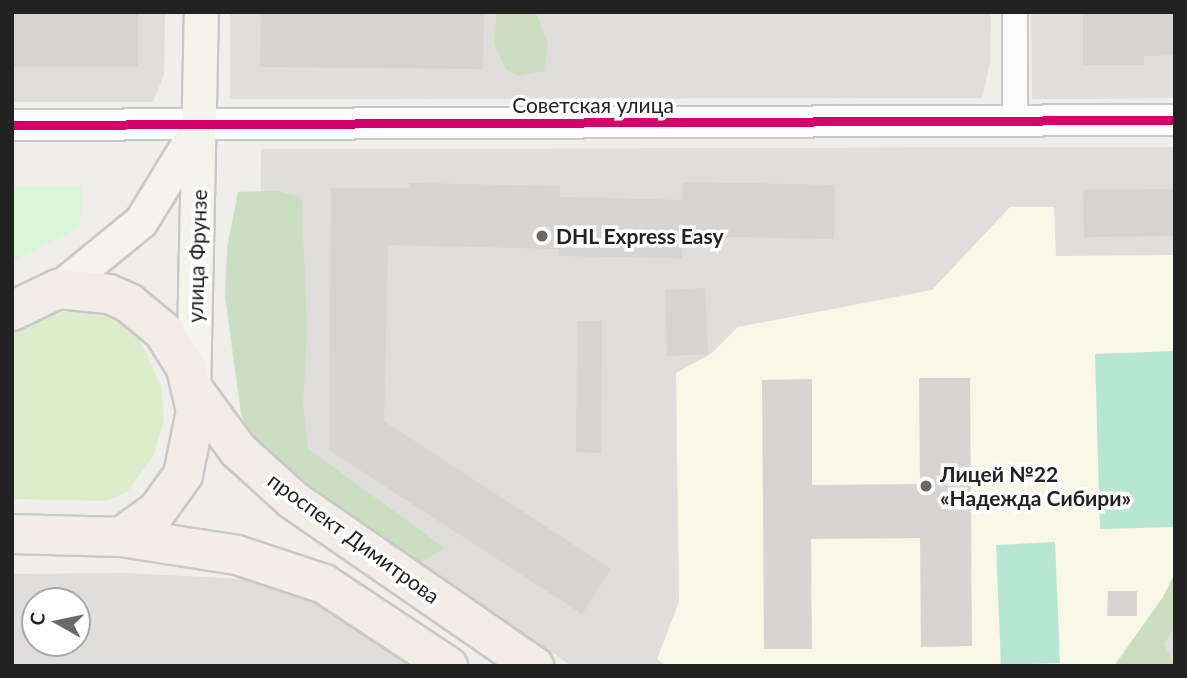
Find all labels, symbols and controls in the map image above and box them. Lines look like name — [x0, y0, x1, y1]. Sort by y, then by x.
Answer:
street label: Советская улица — [512, 92, 674, 118]
street label: улица Фрунзе — [182, 189, 212, 323]
place label: DHL Express Easy — [556, 223, 724, 249]
marker: DHL Express Easy — [534, 228, 550, 244]
place label: Лицей №22 «Надежда Сибири» — [940, 461, 1131, 511]
street label: проспект Димитрова — [263, 467, 445, 609]
marker: Лицей №22 «Надежда Сибири» — [918, 478, 934, 494]
north arrow — [21, 587, 91, 657]
text: С — [24, 611, 49, 627]

